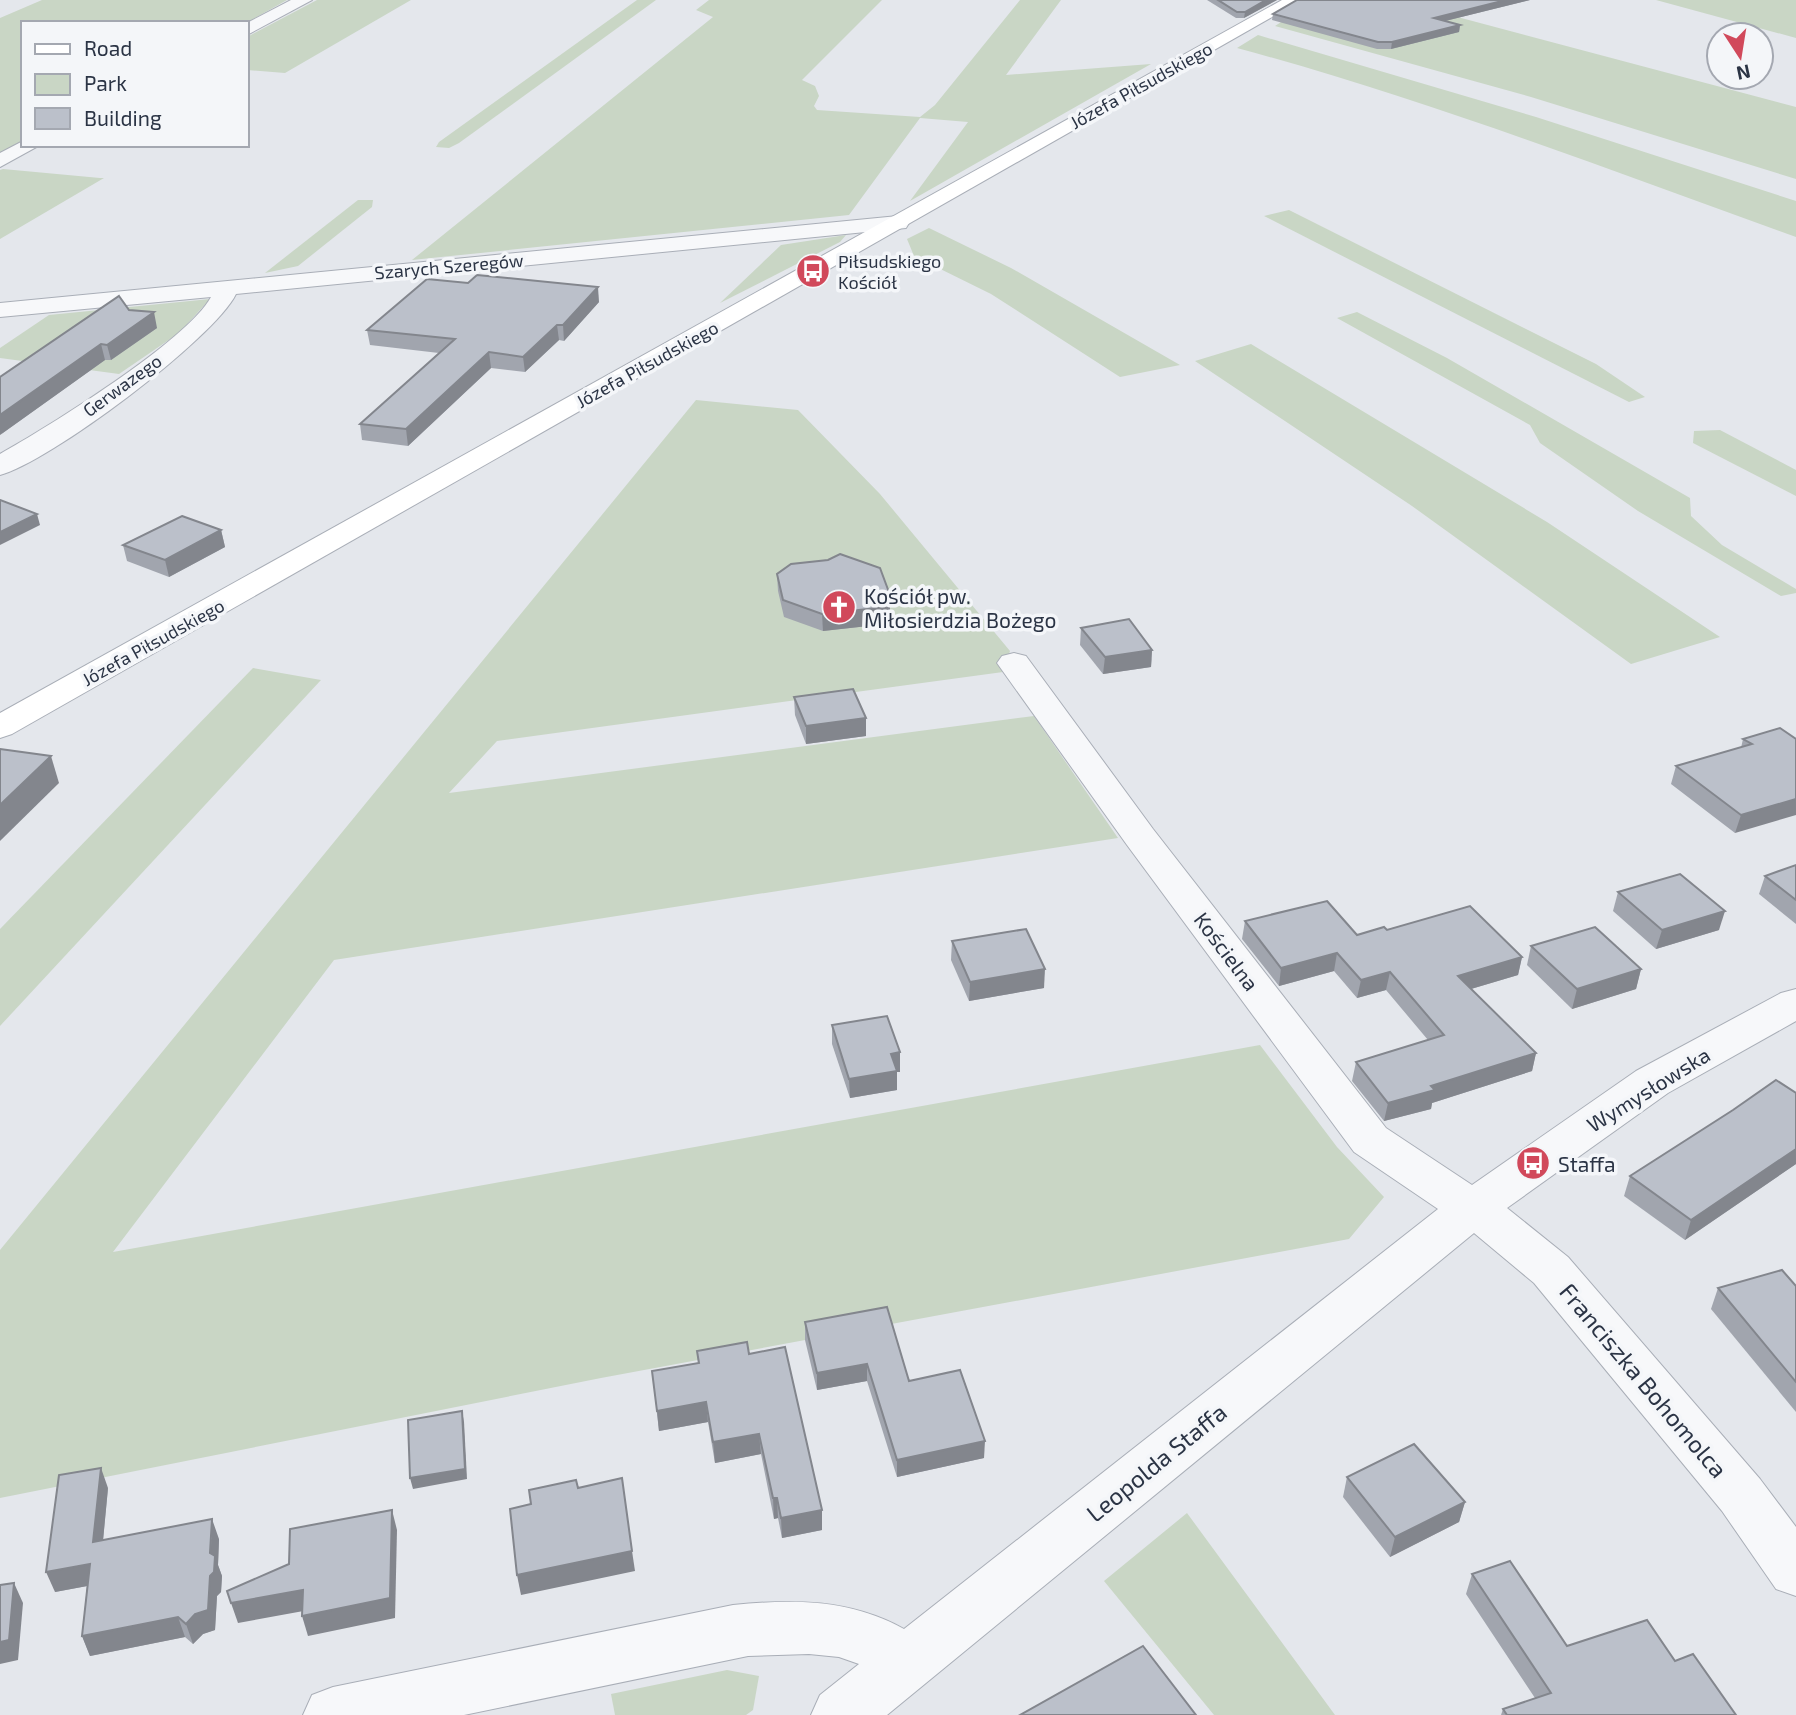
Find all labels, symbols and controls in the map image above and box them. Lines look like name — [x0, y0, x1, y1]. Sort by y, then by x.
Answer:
legend — [21, 21, 248, 147]
north arrow — [1705, 21, 1775, 91]
text: Road — [84, 35, 132, 60]
street label: Józefa Piłsudskiego — [1066, 37, 1216, 133]
text: N — [1735, 60, 1753, 86]
text: Park — [84, 70, 127, 95]
text: Building — [84, 105, 162, 130]
street label: Szarych Szeregów — [374, 249, 525, 283]
place label: Piłsudskiego Kościół — [838, 250, 941, 293]
bus stop icon: Piłsudskiego Kościół — [794, 252, 832, 290]
street label: Józefa Piłsudskiego — [572, 316, 722, 412]
street label: Gerwazego — [78, 349, 166, 421]
place label: Kościół pw. Miłosierdzia Bożego — [864, 583, 1056, 632]
church icon: Kościół pw. Miłosierdzia Bożego — [820, 588, 858, 626]
street label: Józefa Piłsudskiego — [78, 594, 228, 690]
street label: Kościelna — [1189, 907, 1265, 995]
street label: Wymysłowska — [1582, 1041, 1714, 1137]
bus stop icon: Staffa — [1514, 1144, 1552, 1182]
place label: Staffa — [1558, 1151, 1616, 1176]
street label: Franciszka Bohomolca — [1554, 1277, 1734, 1483]
street label: Leopolda Staffa — [1080, 1397, 1232, 1527]

